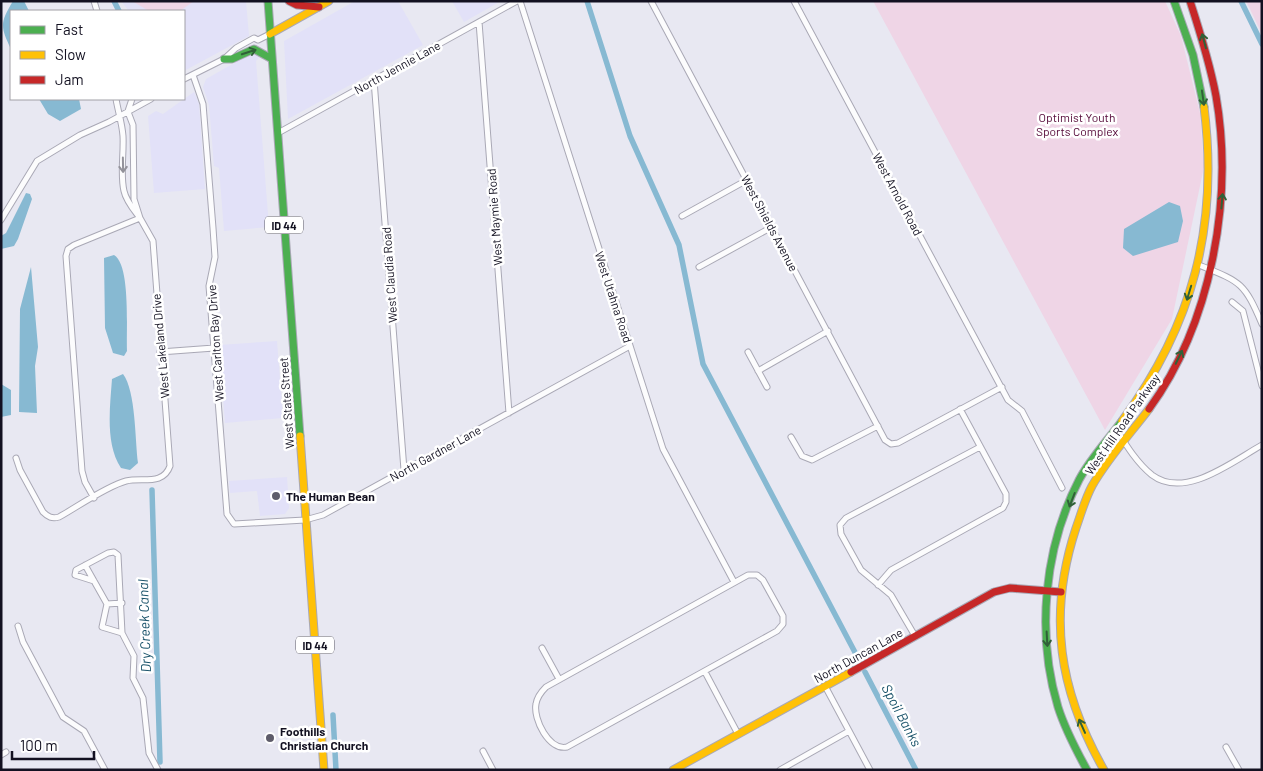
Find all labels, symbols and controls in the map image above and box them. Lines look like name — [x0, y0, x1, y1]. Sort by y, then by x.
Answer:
legend — [10, 10, 185, 100]
text: Fast — [55, 20, 83, 38]
one-way arrow — [1199, 33, 1209, 49]
street label: North Jennie Lane — [352, 38, 442, 96]
text: Slow — [55, 45, 86, 63]
one-way arrow — [241, 47, 256, 56]
text: Jam — [55, 70, 84, 88]
one-way arrow — [1199, 90, 1209, 106]
park label: Optimist Youth Sports Complex — [1036, 110, 1118, 138]
street label: West Arnold Road — [870, 150, 926, 238]
one-way arrow — [118, 157, 128, 173]
street label: West Maymie Road — [484, 168, 504, 266]
street label: West Shields Avenue — [739, 172, 801, 274]
one-way arrow — [1217, 193, 1226, 209]
road number: ID 44 — [265, 216, 303, 234]
street label: West Claudia Road — [379, 227, 399, 323]
street label: West Utahna Road — [593, 250, 635, 344]
street label: West Carlton Bay Drive — [204, 284, 226, 402]
one-way arrow — [1184, 284, 1194, 300]
street label: West Lakeland Drive — [148, 293, 172, 399]
one-way arrow — [1175, 350, 1184, 365]
street label: West State Street — [276, 357, 296, 449]
street label: West Hill Road Parkway — [1082, 370, 1162, 477]
street label: North Gardner Lane — [387, 422, 483, 484]
place label: The Human Bean — [286, 489, 375, 503]
marker: The Human Bean — [270, 490, 282, 502]
one-way arrow — [1066, 492, 1076, 507]
water label: Dry Creek Canal — [134, 579, 154, 673]
street label: North Duncan Lane — [811, 625, 905, 685]
one-way arrow — [1043, 631, 1052, 647]
road number: ID 44 — [296, 636, 334, 654]
water label: Spoil Banks — [878, 681, 926, 750]
one-way arrow — [1076, 719, 1086, 734]
place label: Foothills Christian Church — [280, 724, 368, 752]
scale bar — [12, 728, 95, 760]
marker: Foothills Christian Church — [264, 732, 276, 744]
text: 100 m — [20, 736, 58, 754]

